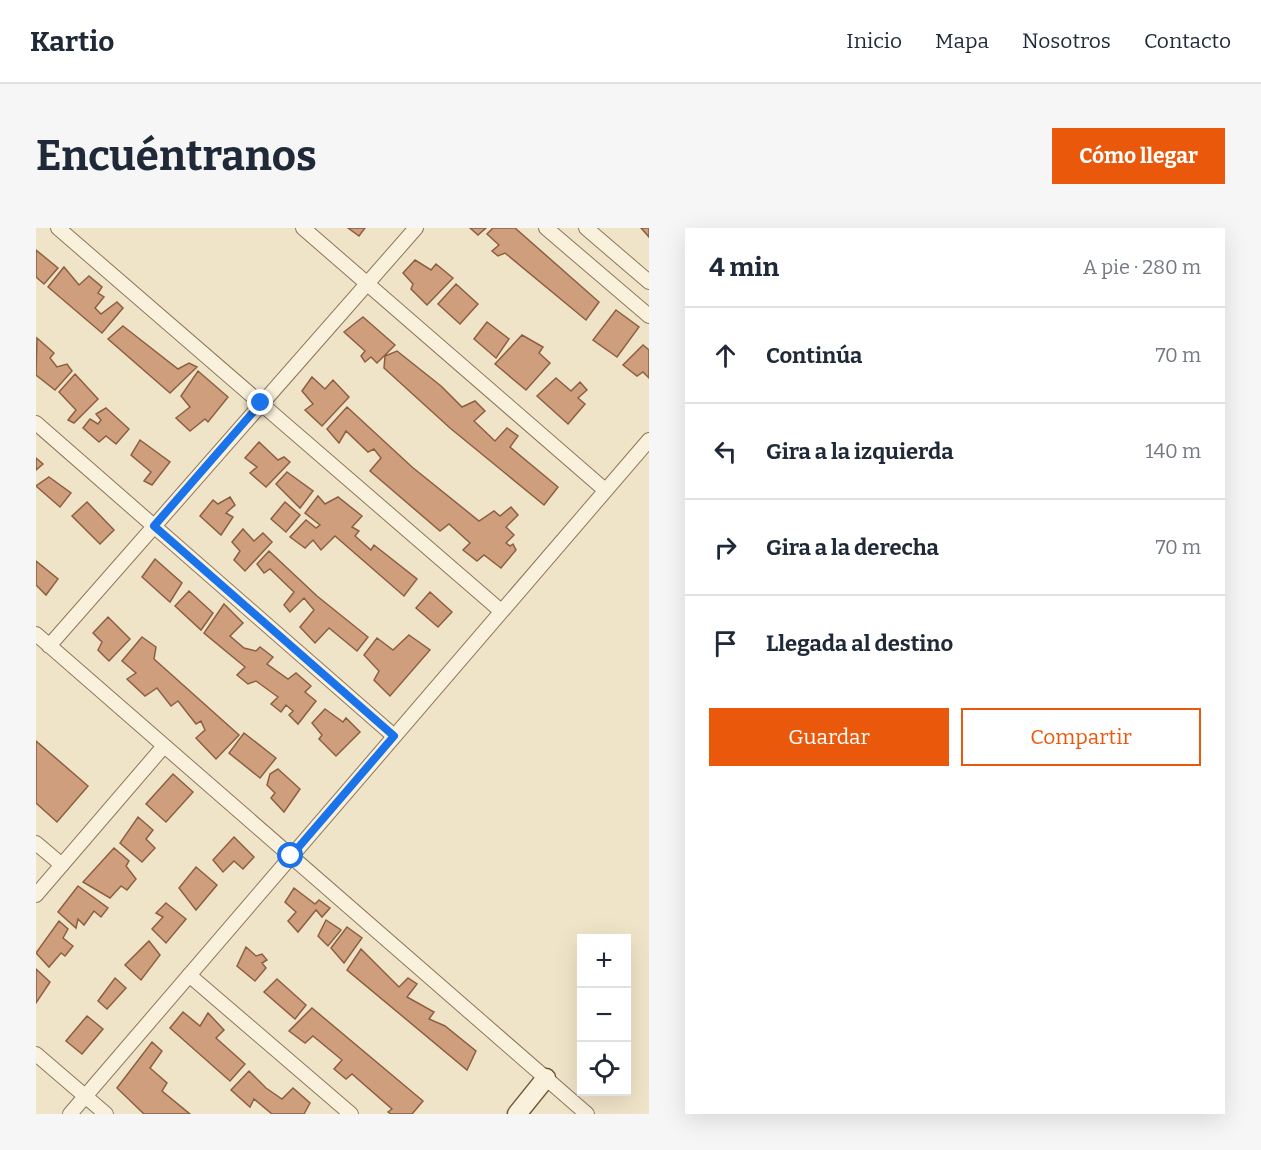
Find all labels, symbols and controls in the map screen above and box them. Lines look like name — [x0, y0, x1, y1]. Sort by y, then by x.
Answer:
text: Kartio — [30, 25, 114, 58]
text: Inicio — [846, 28, 902, 54]
text: Mapa — [935, 28, 989, 54]
text: Nosotros — [1022, 28, 1111, 54]
text: Contacto — [1144, 28, 1231, 54]
button: Cómo llegar — [1052, 128, 1225, 184]
text: Encuéntranos — [36, 131, 317, 181]
text: 4 min — [709, 252, 779, 283]
text: A pie · 280 m — [1083, 255, 1201, 279]
icon: ahead — [709, 339, 742, 372]
text: Continúa — [766, 342, 862, 369]
text: 70 m — [1155, 343, 1201, 367]
route end — [247, 389, 273, 415]
icon: left — [709, 435, 742, 468]
text: Gira a la izquierda — [766, 438, 954, 465]
text: 140 m — [1145, 439, 1201, 463]
icon: right — [709, 531, 742, 564]
text: Gira a la derecha — [766, 534, 939, 561]
text: 70 m — [1155, 535, 1201, 559]
icon: arrive — [709, 627, 742, 660]
text: Llegada al destino — [766, 630, 953, 657]
button: Guardar — [709, 708, 949, 766]
button: Compartir — [961, 708, 1201, 766]
route start — [277, 842, 303, 868]
map controls — [577, 934, 631, 1096]
button: + — [577, 934, 631, 988]
button: − — [577, 988, 631, 1042]
button: locate — [577, 1042, 631, 1096]

